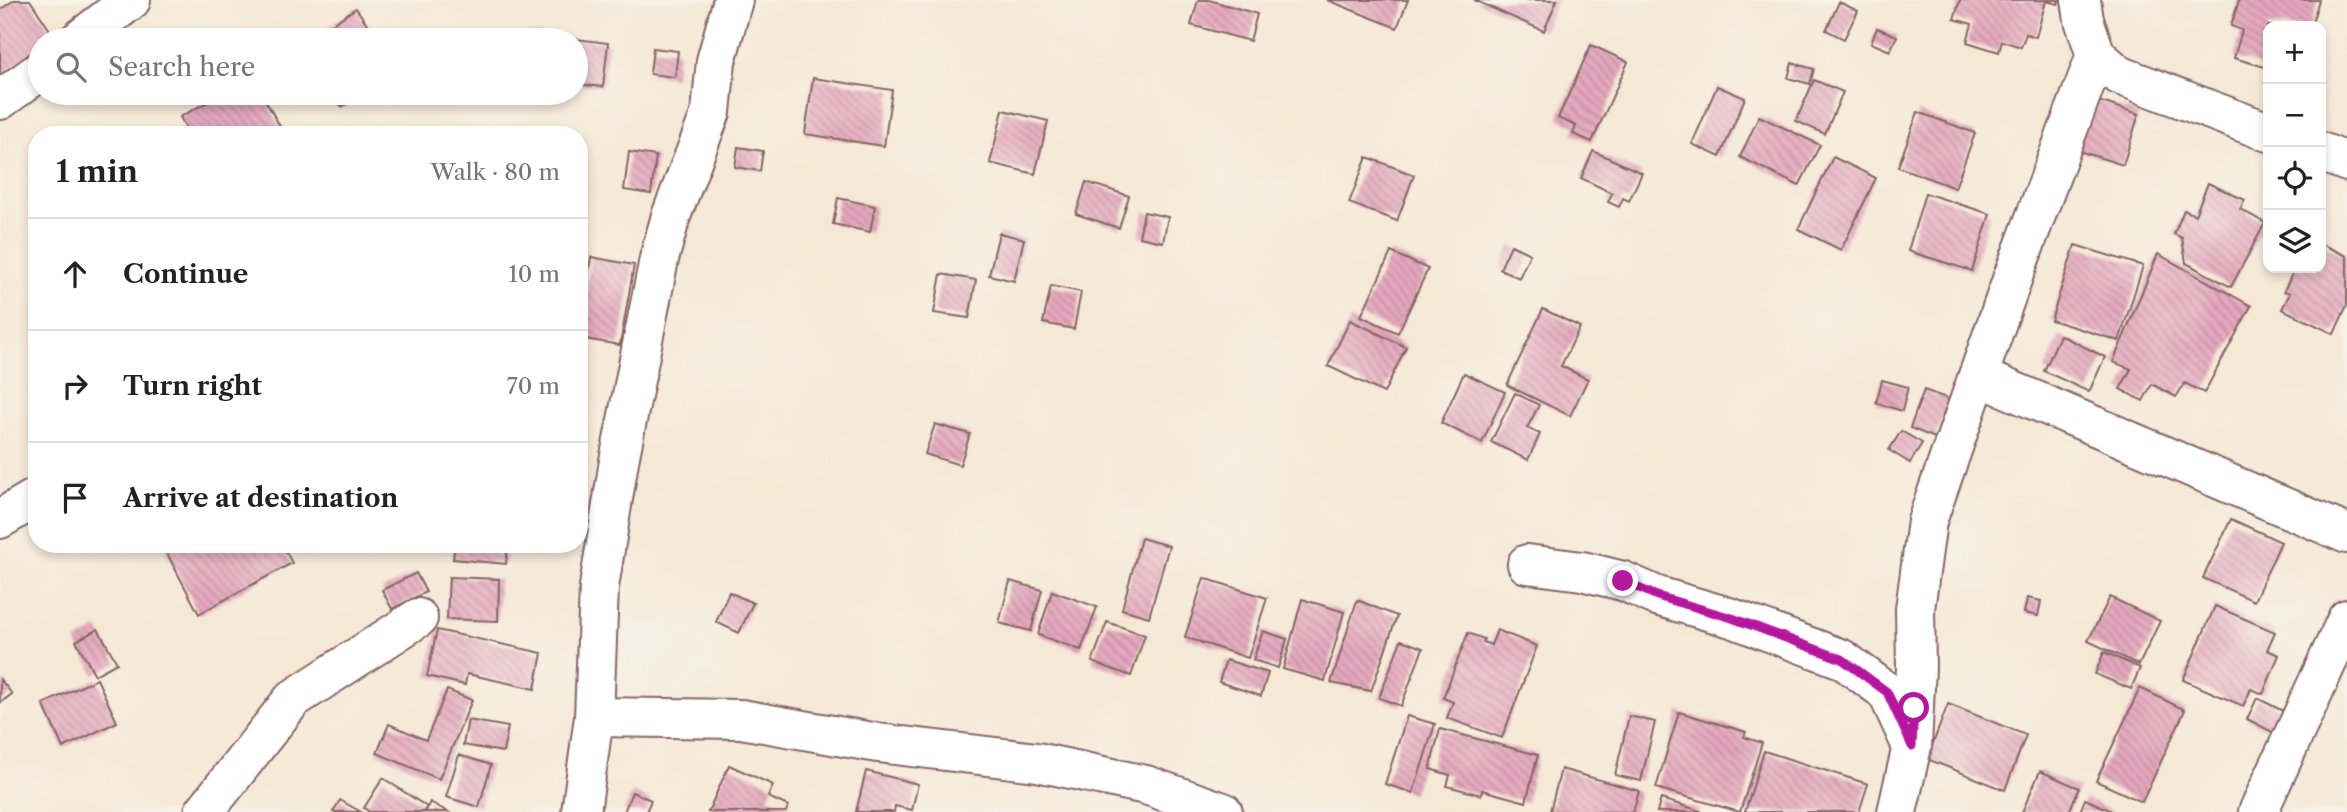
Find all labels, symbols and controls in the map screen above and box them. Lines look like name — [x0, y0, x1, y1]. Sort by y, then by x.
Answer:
map controls — [2263, 21, 2326, 273]
button: + — [2263, 21, 2326, 84]
search box — [28, 28, 588, 105]
icon: search — [52, 48, 90, 86]
text: Search here — [108, 51, 255, 83]
button: − — [2263, 84, 2326, 147]
button: locate — [2263, 147, 2326, 210]
text: 1 min — [56, 153, 138, 190]
text: Walk · 80 m — [431, 158, 560, 186]
button: layers — [2263, 210, 2326, 273]
icon: ahead — [56, 255, 94, 293]
text: Continue — [123, 258, 248, 290]
text: 10 m — [508, 260, 560, 288]
icon: right — [56, 367, 94, 405]
text: Turn right — [123, 370, 262, 402]
text: 70 m — [507, 372, 560, 400]
icon: arrive — [56, 479, 94, 517]
text: Arrive at destination — [123, 482, 398, 514]
route end — [1607, 565, 1638, 596]
route start — [1898, 692, 1929, 723]

